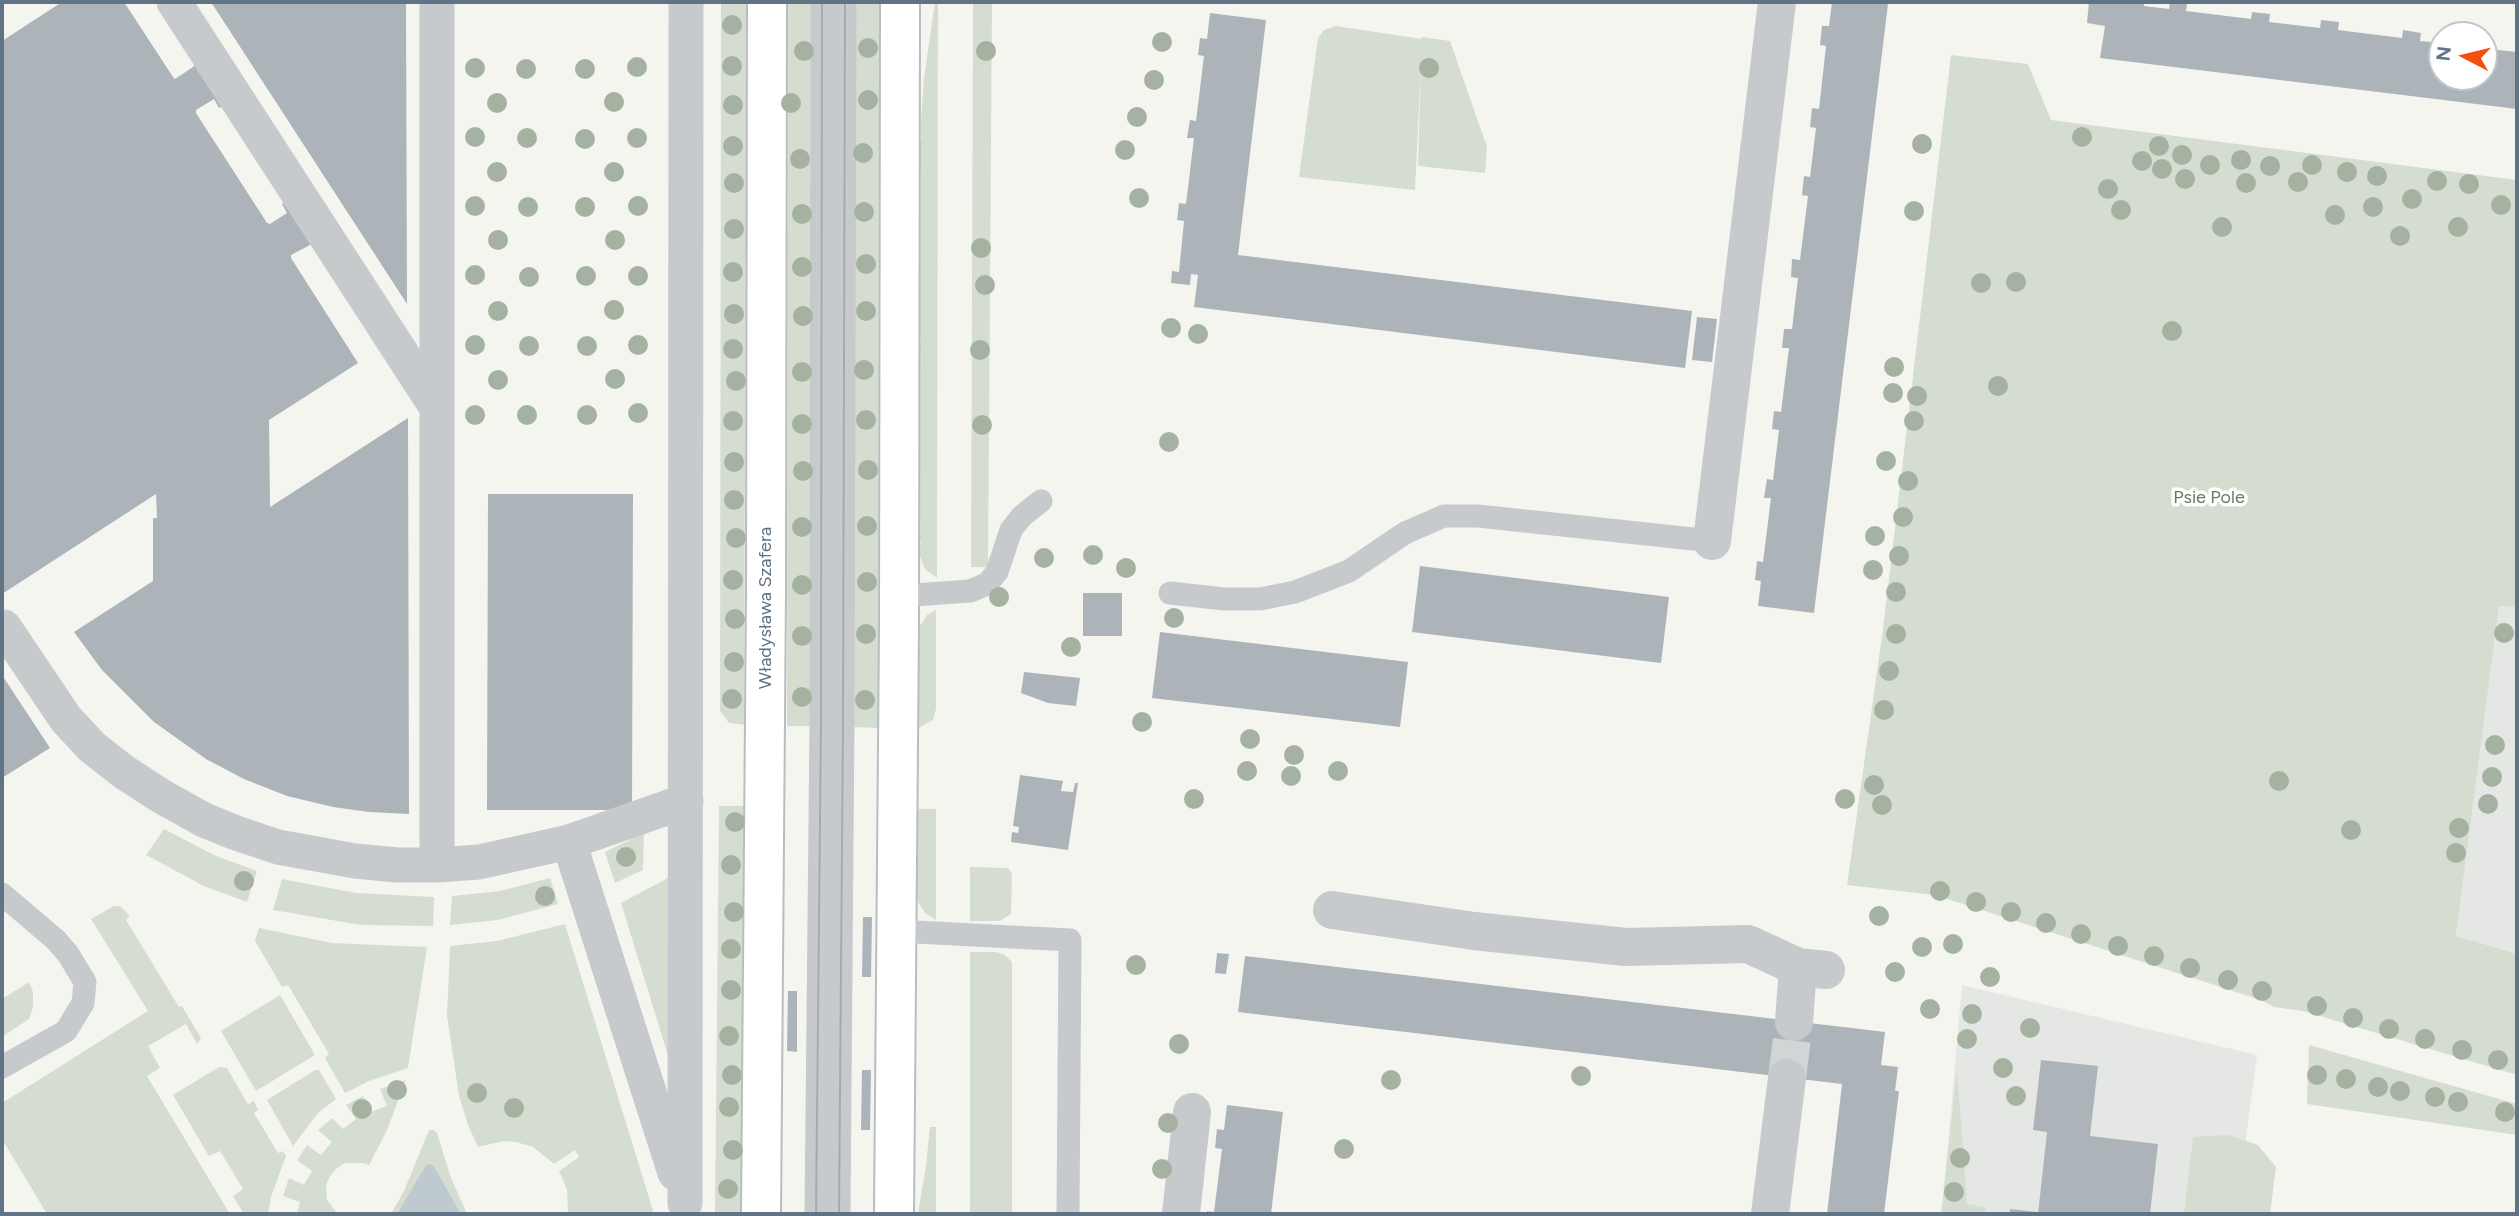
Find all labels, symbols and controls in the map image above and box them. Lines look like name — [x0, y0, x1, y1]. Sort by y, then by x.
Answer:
north arrow — [2428, 21, 2498, 91]
text: N — [2431, 45, 2456, 62]
park label: Psie Pole — [2173, 487, 2245, 509]
street label: Władysława Szafera — [755, 527, 777, 689]

